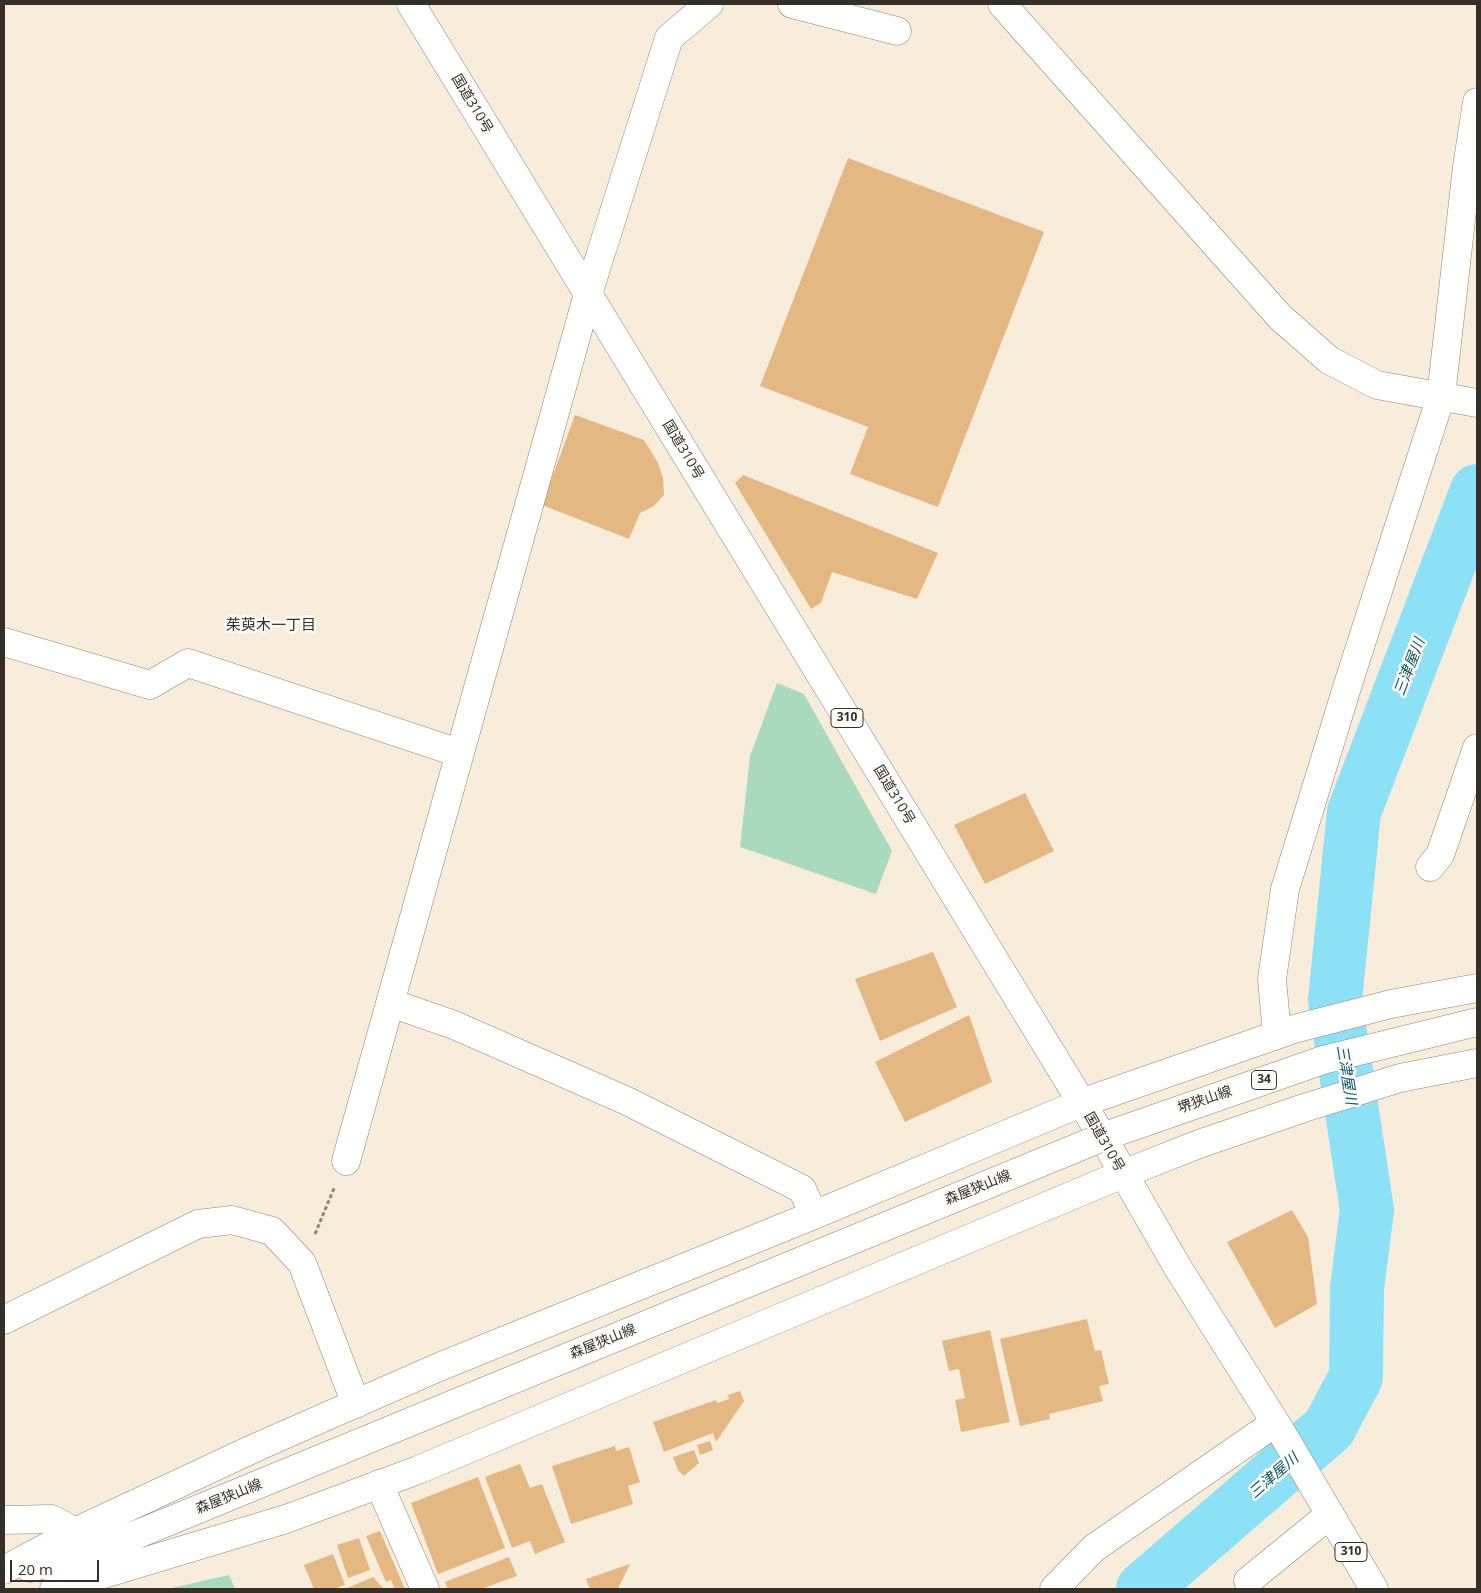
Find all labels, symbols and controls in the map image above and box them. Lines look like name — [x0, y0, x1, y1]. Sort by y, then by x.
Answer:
street label: 国道310号 — [448, 71, 496, 137]
street label: 国道310号 — [659, 417, 707, 483]
district label: 茱萸木一丁目 — [226, 617, 316, 635]
water label: 三津屋川 — [1391, 636, 1429, 698]
road number: 310 — [831, 708, 863, 728]
street label: 国道310号 — [870, 762, 918, 828]
water label: 三津屋川 — [1332, 1044, 1360, 1106]
road number: 34 — [1252, 1070, 1276, 1090]
street label: 堺狭山線 — [1176, 1083, 1234, 1117]
street label: 国道310号 — [1080, 1109, 1128, 1175]
street label: 森屋狭山線 — [942, 1167, 1014, 1209]
street label: 森屋狭山線 — [567, 1321, 639, 1363]
water label: 三津屋川 — [1245, 1450, 1303, 1502]
street label: 森屋狭山線 — [193, 1476, 265, 1518]
road number: 310 — [1335, 1542, 1367, 1561]
scale bar — [12, 1550, 101, 1582]
text: 20 m — [18, 1559, 53, 1579]

